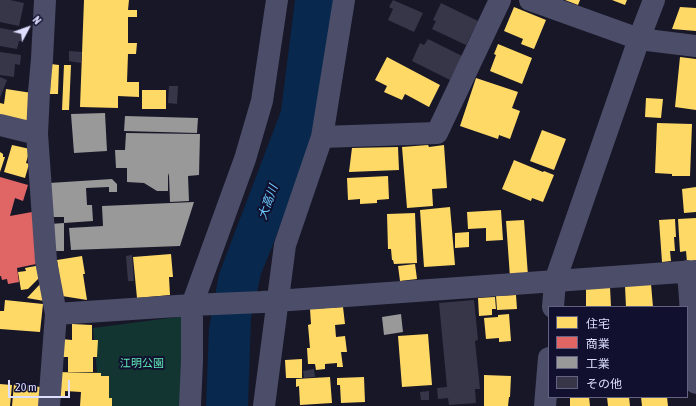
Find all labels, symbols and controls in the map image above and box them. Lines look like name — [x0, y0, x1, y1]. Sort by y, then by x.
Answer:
north arrow — [8, 8, 48, 48]
text: N — [30, 14, 44, 27]
water label: 大高川 — [255, 183, 281, 221]
legend — [548, 306, 688, 398]
text: 住宅 — [586, 317, 610, 331]
text: 商業 — [586, 337, 610, 351]
park label: 江明公園 — [120, 357, 164, 371]
text: 工業 — [586, 357, 610, 371]
scale bar — [10, 372, 72, 398]
text: その他 — [586, 377, 622, 391]
text: 20 m — [15, 380, 37, 394]

